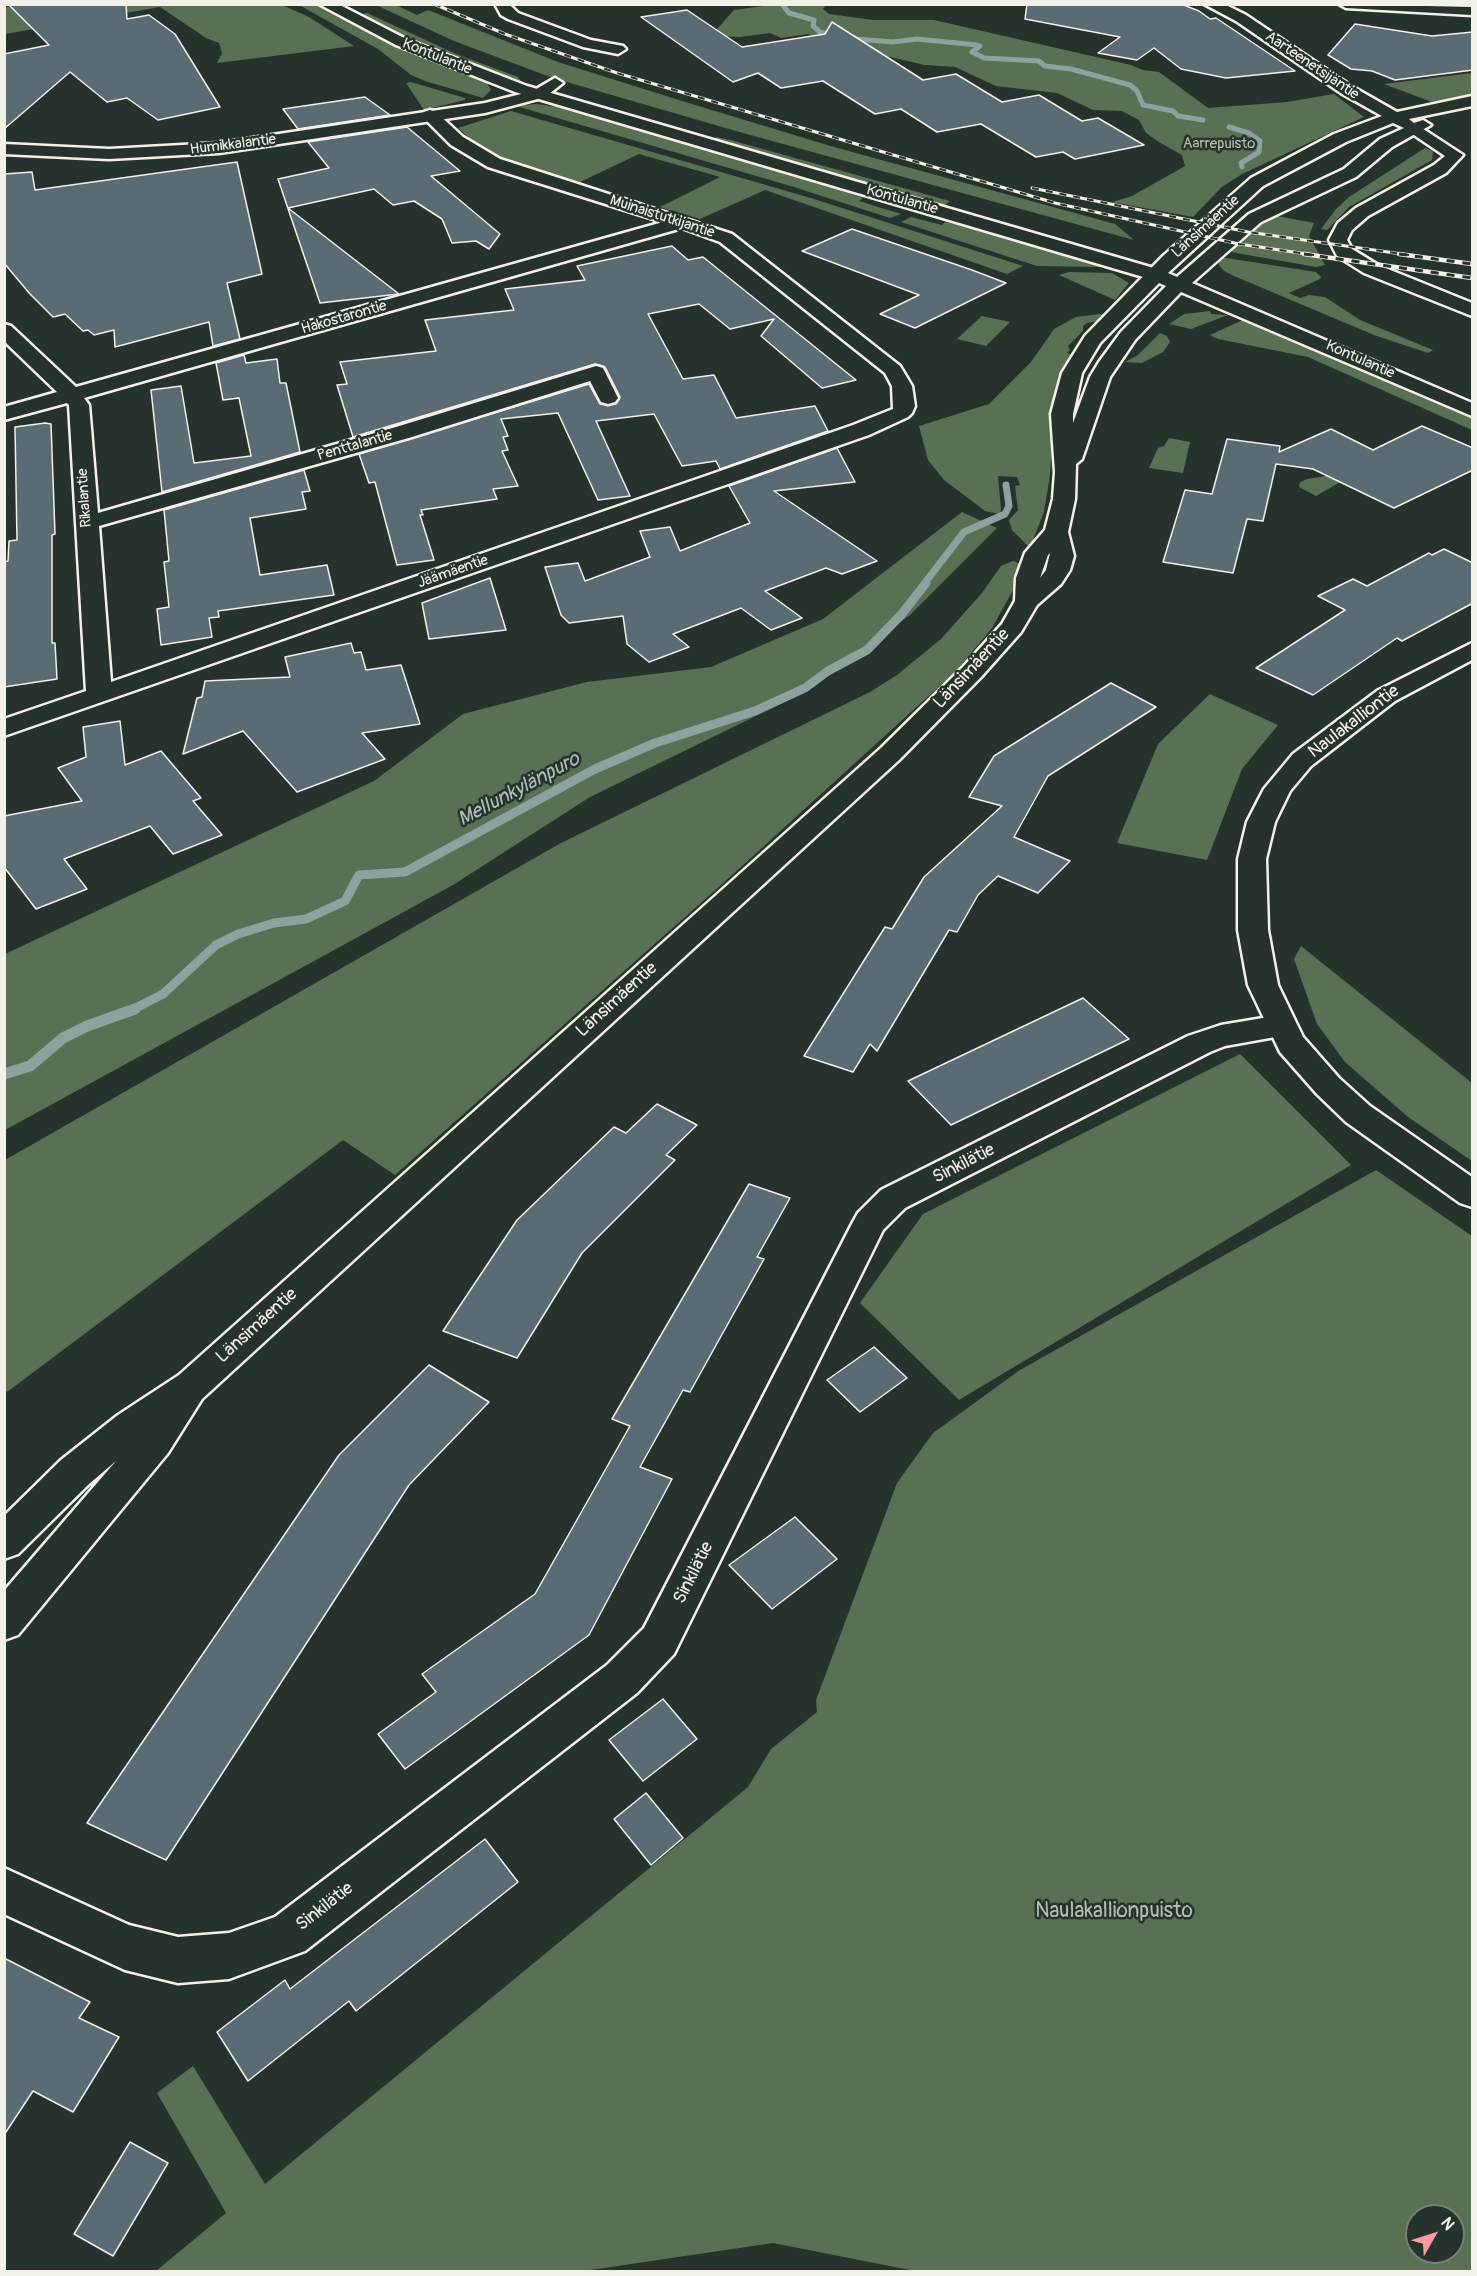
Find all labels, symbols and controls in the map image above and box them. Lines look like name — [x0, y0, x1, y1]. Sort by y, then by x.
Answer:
street label: Aarteenetsijäntie — [1262, 28, 1362, 104]
street label: Kontulantie — [400, 35, 474, 79]
street label: Humikkalantie — [189, 131, 277, 159]
park label: Aarrepuisto — [1183, 135, 1255, 153]
street label: Kontulantie — [864, 181, 940, 219]
street label: Muinaistutkijantie — [607, 192, 717, 242]
street label: Länsimäentie — [1168, 192, 1244, 262]
street label: Hakostarontie — [299, 297, 389, 339]
street label: Kontulantie — [1323, 337, 1397, 383]
street label: Penttalantie — [315, 427, 395, 465]
street label: Rikalantie — [74, 468, 96, 528]
street label: Jäämäentie — [415, 552, 491, 592]
street label: Länsimäentie — [929, 624, 1015, 714]
street label: Naulakalliontie — [1304, 681, 1404, 763]
water label: Mellunkylänpuro — [454, 748, 584, 832]
street label: Länsimäentie — [572, 958, 662, 1042]
street label: Sinkilätie — [929, 1139, 999, 1189]
street label: Länsimäentie — [212, 1284, 302, 1368]
street label: Sinkilätie — [669, 1538, 719, 1608]
street label: Sinkilätie — [292, 1878, 358, 1936]
park label: Naulakallionpuisto — [1035, 1899, 1193, 1925]
north arrow — [1405, 2204, 1465, 2264]
text: N — [1436, 2213, 1459, 2234]

